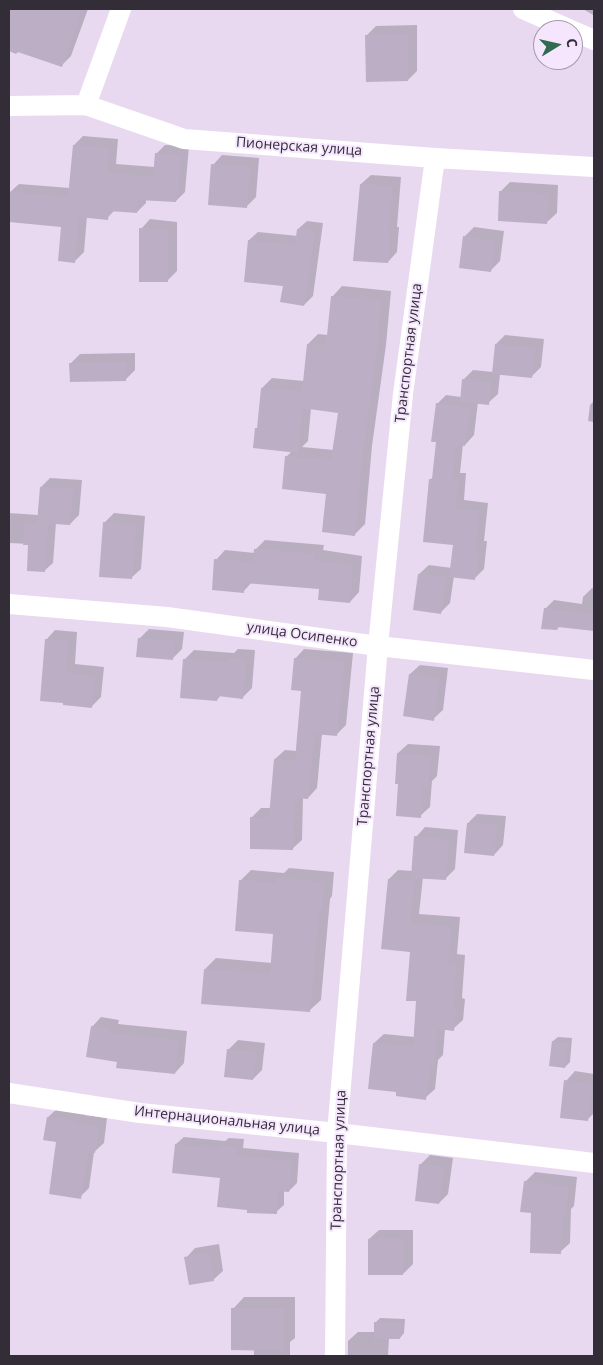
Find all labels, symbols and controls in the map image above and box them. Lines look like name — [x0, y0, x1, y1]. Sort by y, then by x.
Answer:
north arrow — [533, 20, 583, 70]
text: С — [562, 37, 582, 49]
street label: Пионерская улица — [235, 134, 363, 160]
street label: Транспортная улица — [392, 282, 426, 424]
street label: улица Осипенко — [246, 619, 358, 651]
street label: Транспортная улица — [355, 685, 383, 827]
street label: Транспортная улица — [328, 1090, 350, 1230]
street label: Интернациональная улица — [133, 1103, 321, 1139]

